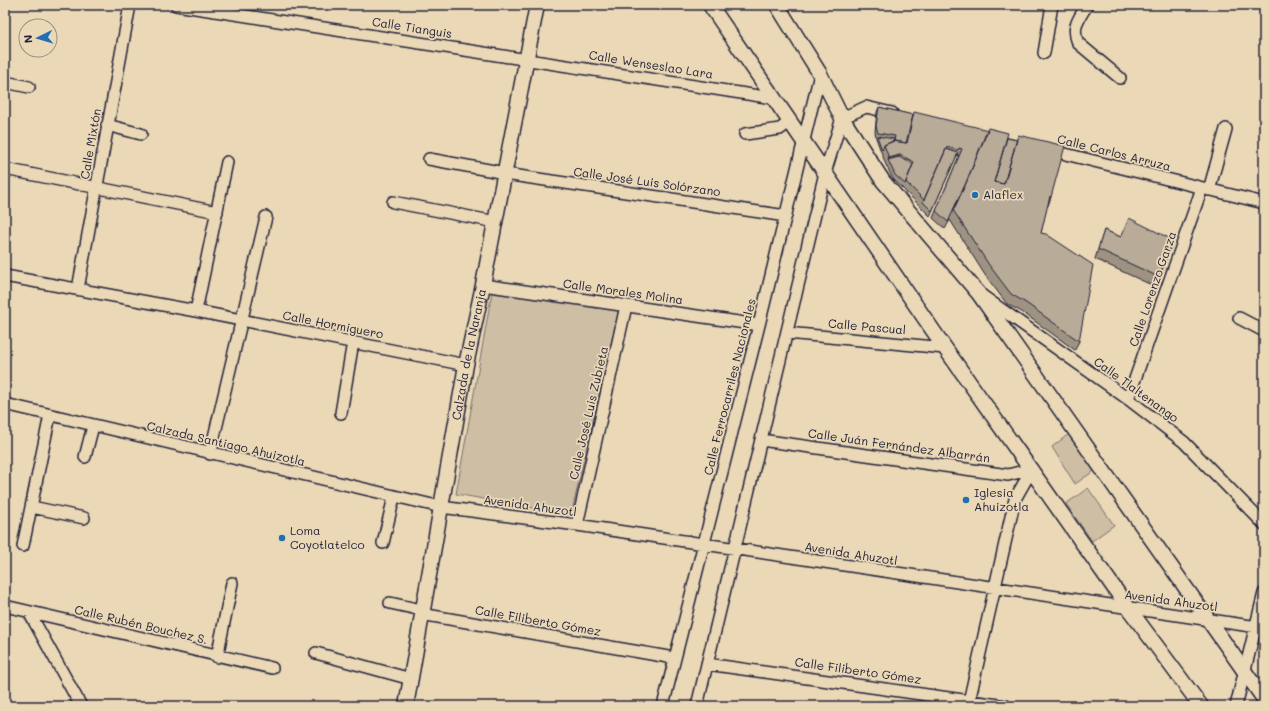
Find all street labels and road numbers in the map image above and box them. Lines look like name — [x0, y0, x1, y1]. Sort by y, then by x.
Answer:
street label: Calle Tianguis — [371, 13, 453, 41]
street label: Calle Wenseslao Lara — [588, 46, 715, 82]
street label: Calle Mixtón — [76, 107, 104, 181]
street label: Calle Carlos Arruza — [1056, 130, 1173, 174]
street label: Calle José Luis Solórzano — [573, 163, 722, 199]
street label: Calle Lorenzo Garza — [1125, 229, 1179, 349]
street label: Calle Morales Molina — [562, 275, 684, 307]
street label: Calzada de la Naranja — [447, 287, 489, 421]
street label: Calle Ferrocarriles Nacionales — [699, 297, 759, 477]
street label: Calle Hormiguero — [281, 306, 385, 342]
street label: Calle Pascual — [827, 315, 907, 337]
street label: Calle José Luis Zubieta — [565, 344, 611, 481]
street label: Calle Tlaltenango — [1091, 353, 1182, 425]
street label: Calzada Santiago Ahuizotla — [145, 417, 307, 469]
street label: Calle Juán Fernández Albarrán — [807, 424, 991, 466]
street label: Avenida Ahuzotl — [483, 491, 578, 519]
street label: Avenida Ahuzotl — [804, 538, 899, 568]
street label: Avenida Ahuzotl — [1124, 586, 1219, 614]
street label: Calle Rubén Bouchez S. — [73, 601, 209, 647]
street label: Calle Filiberto Gómez — [474, 601, 603, 639]
street label: Calle Filiberto Gómez — [794, 653, 923, 687]

